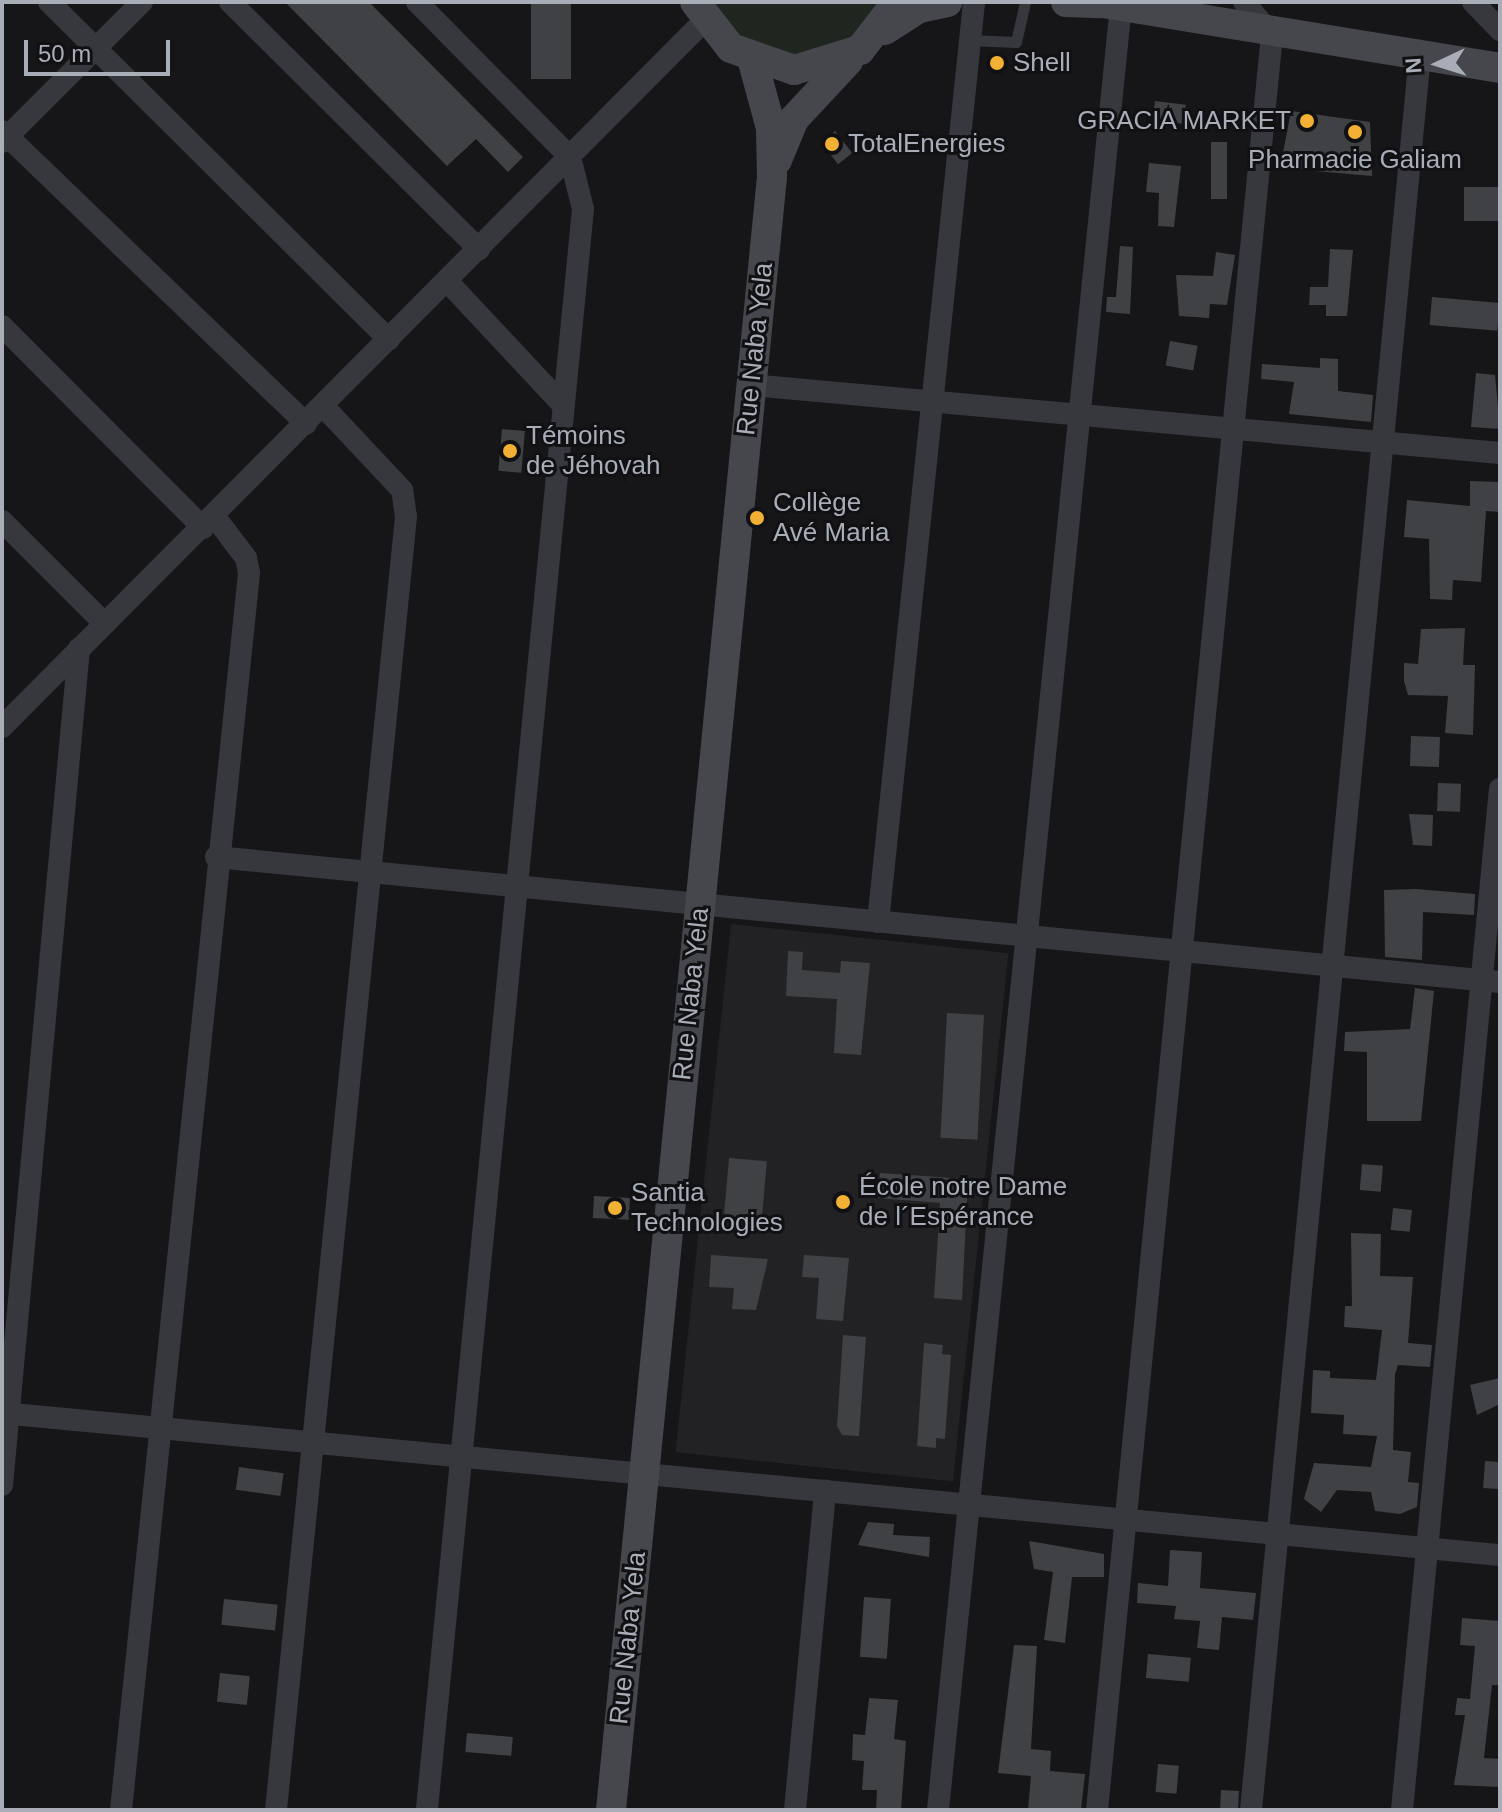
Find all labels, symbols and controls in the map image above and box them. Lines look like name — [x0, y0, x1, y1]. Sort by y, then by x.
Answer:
scale bar — [28, 24, 174, 74]
north arrow — [1398, 24, 1478, 104]
text: 50 m — [38, 40, 91, 67]
place label: Shell — [1013, 47, 1071, 79]
marker: Shell — [988, 54, 1006, 72]
text: N — [1401, 57, 1427, 75]
place label: GRACIA MARKET — [1076, 105, 1291, 137]
marker: GRACIA MARKET — [1298, 112, 1316, 130]
marker: Pharmacie Galiam — [1346, 123, 1364, 141]
place label: TotalEnergies — [848, 128, 1006, 160]
marker: TotalEnergies — [823, 135, 841, 153]
place label: Pharmacie Galiam — [1248, 144, 1462, 176]
street label: Rue Naba Yela — [730, 261, 780, 437]
place label: Témoins de Jéhovah — [526, 420, 660, 482]
marker: Témoins de Jéhovah — [501, 442, 519, 460]
place label: Collège Avé Maria — [773, 487, 890, 548]
marker: Collège Avé Maria — [748, 509, 766, 527]
street label: Rue Naba Yela — [666, 906, 716, 1082]
place label: École notre Dame de l´Espérance — [859, 1171, 1067, 1232]
place label: Santia Technologies — [631, 1177, 783, 1238]
marker: École notre Dame de l´Espérance — [834, 1193, 852, 1211]
marker: Santia Technologies — [606, 1199, 624, 1217]
street label: Rue Naba Yela — [603, 1550, 653, 1726]

